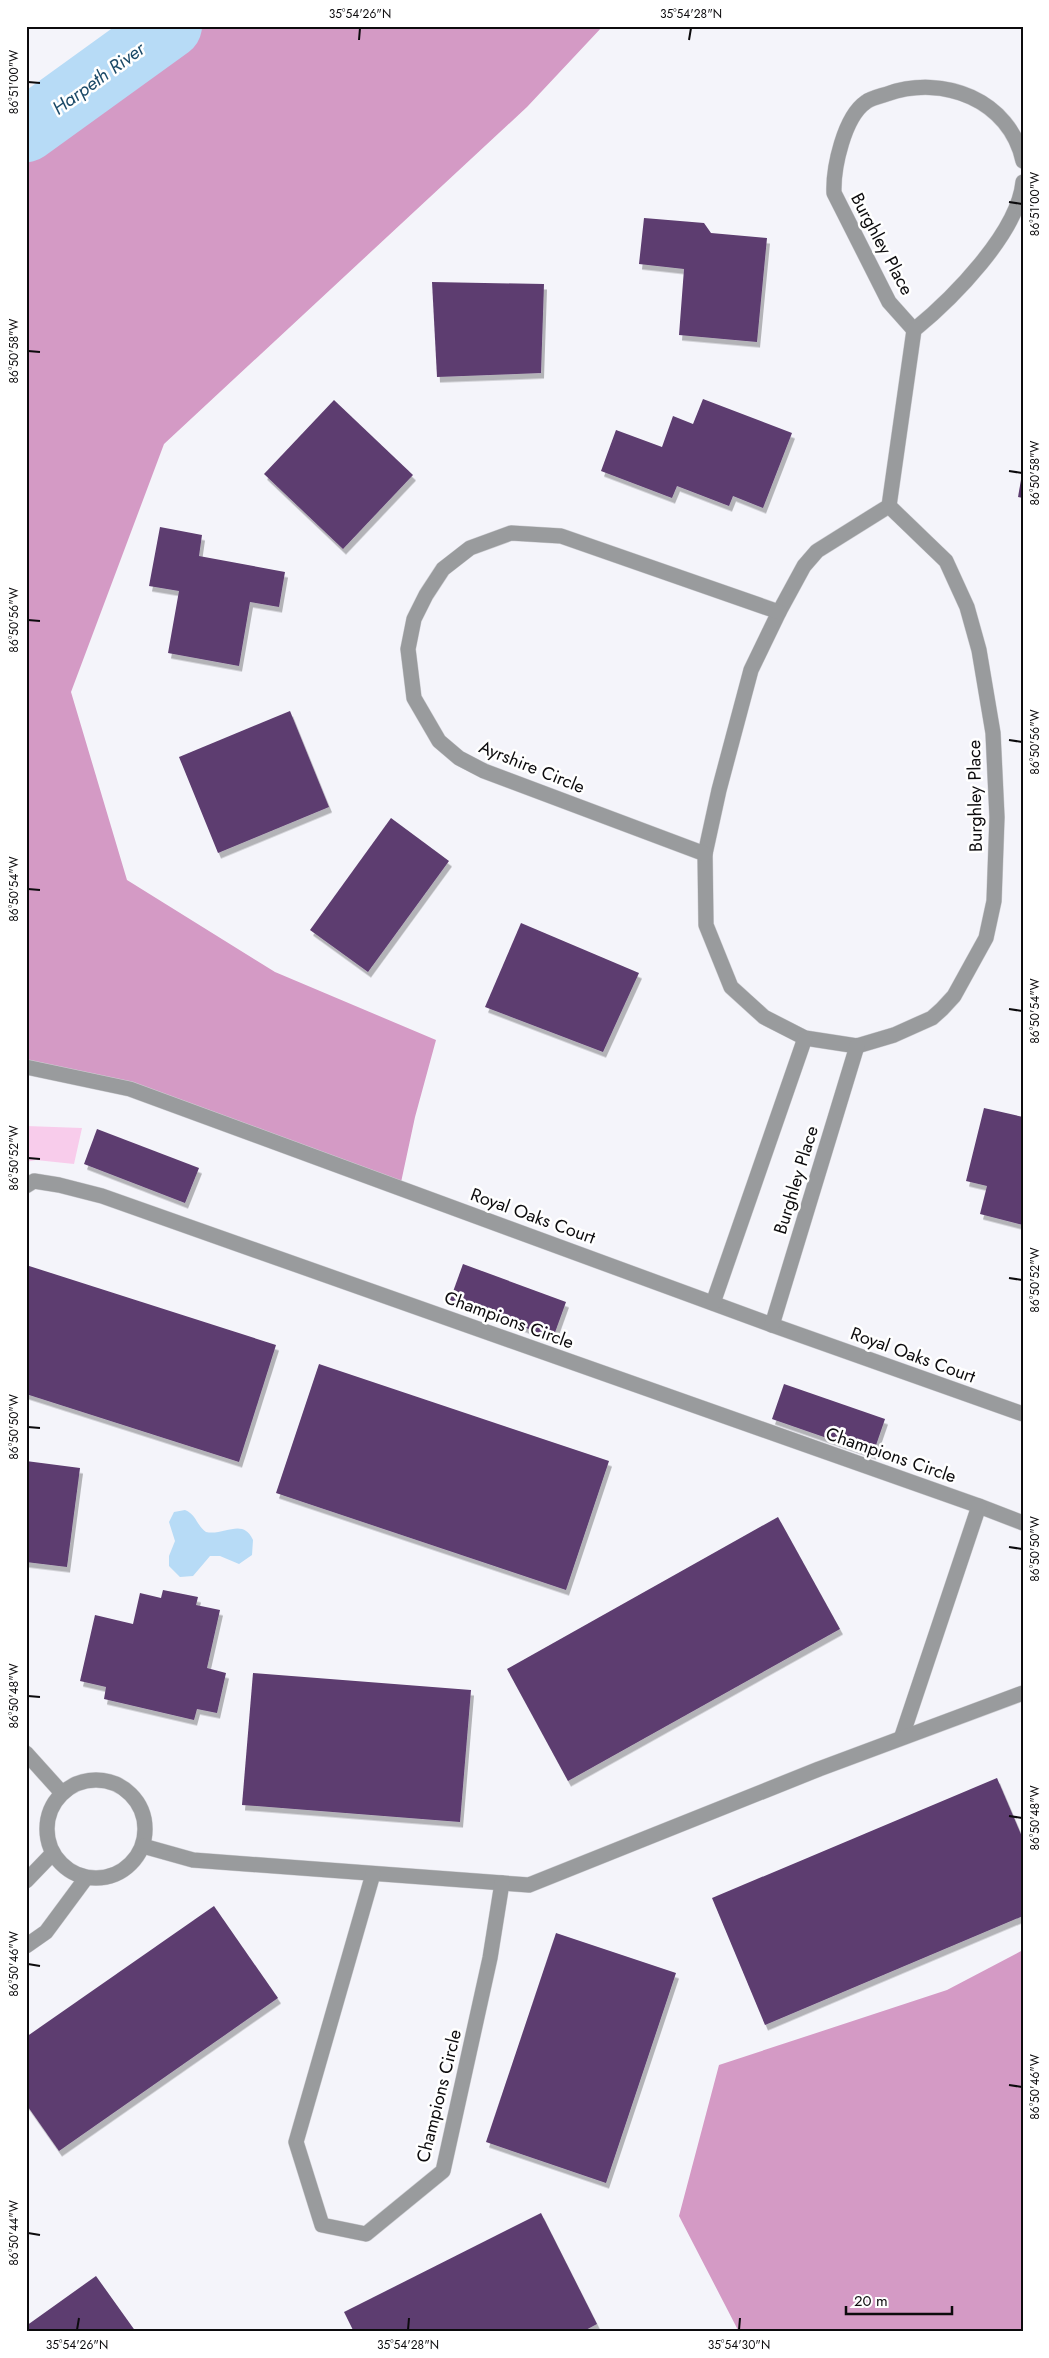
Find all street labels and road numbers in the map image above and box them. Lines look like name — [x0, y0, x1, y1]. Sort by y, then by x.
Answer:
street label: Burghley Place — [844, 188, 920, 300]
street label: Ayrshire Circle — [475, 734, 589, 800]
street label: Burghley Place — [961, 740, 989, 852]
street label: Burghley Place — [767, 1123, 825, 1237]
street label: Royal Oaks Court — [467, 1181, 600, 1251]
street label: Champions Circle — [441, 1284, 577, 1356]
street label: Royal Oaks Court — [847, 1320, 980, 1390]
street label: Champions Circle — [822, 1421, 960, 1489]
street label: Champions Circle — [410, 2027, 468, 2165]

